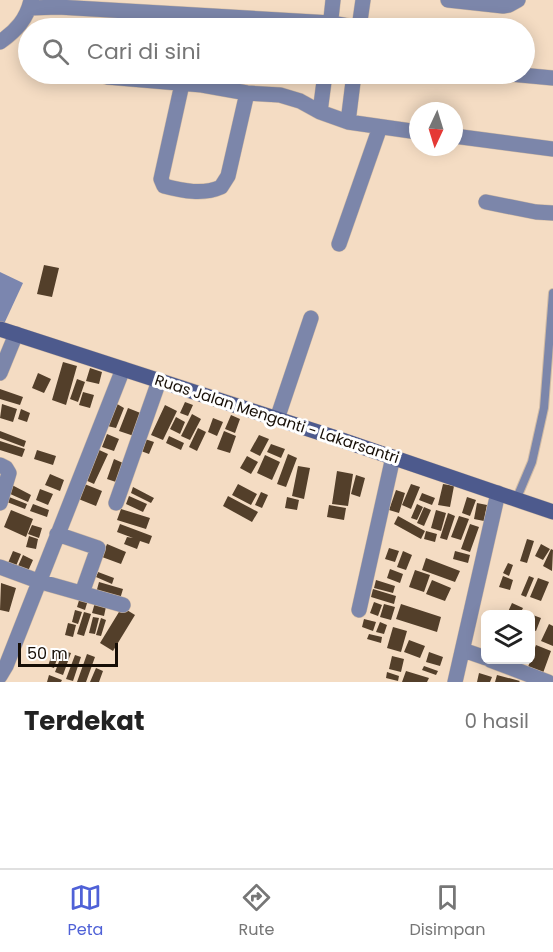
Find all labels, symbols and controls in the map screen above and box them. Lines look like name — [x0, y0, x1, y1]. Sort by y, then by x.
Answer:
search box — [18, 18, 535, 84]
icon: search — [39, 35, 72, 68]
text: Cari di sini — [87, 36, 201, 67]
north arrow — [409, 102, 463, 156]
street label: Ruas Jalan Menganti - Lakarsantri — [152, 369, 402, 468]
map controls — [481, 610, 535, 664]
button: layers — [481, 610, 535, 664]
scale bar — [18, 640, 118, 668]
text: 50 m — [27, 642, 68, 665]
text: Terdekat — [24, 703, 144, 739]
text: 0 hasil — [465, 707, 529, 735]
tab: Peta — [68, 881, 103, 942]
tab: Rute — [239, 881, 274, 942]
tab: Disimpan — [410, 881, 485, 942]

